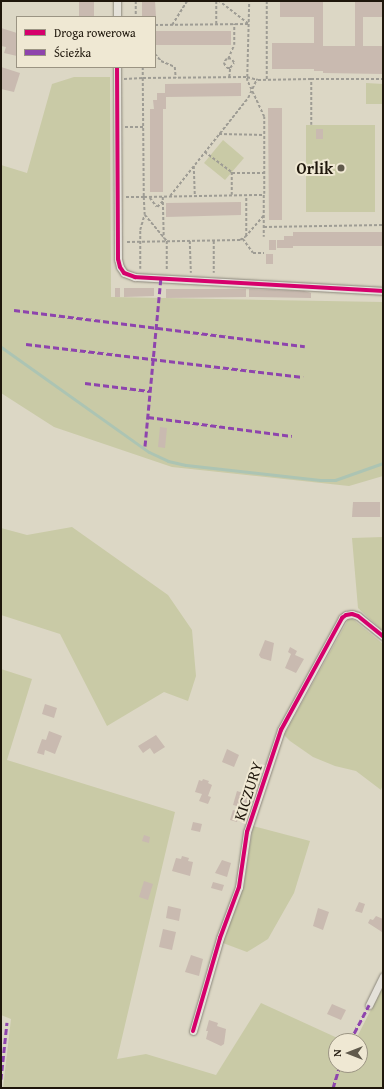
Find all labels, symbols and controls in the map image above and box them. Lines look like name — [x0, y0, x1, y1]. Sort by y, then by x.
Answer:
legend — [16, 16, 156, 68]
text: Droga rowerowa — [54, 24, 136, 41]
text: Ścieżka — [54, 44, 91, 61]
place label: Orlik — [297, 158, 333, 178]
marker: Orlik — [336, 163, 346, 173]
street label: KICZURY — [229, 759, 267, 823]
north arrow — [328, 1033, 368, 1073]
text: N — [329, 1049, 345, 1057]

